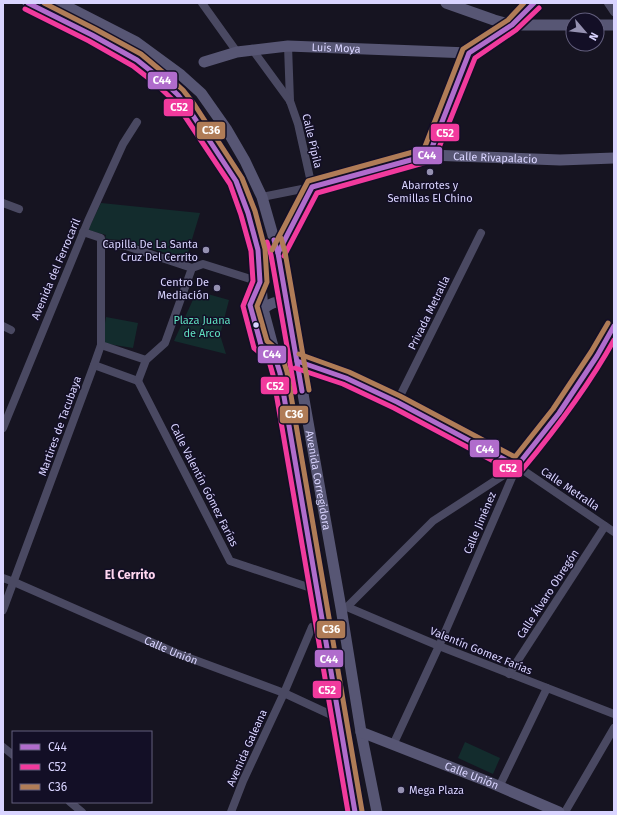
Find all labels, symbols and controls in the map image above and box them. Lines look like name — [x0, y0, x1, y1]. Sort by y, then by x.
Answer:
north arrow — [565, 12, 605, 52]
text: N — [586, 30, 601, 43]
street label: Luis Moya — [311, 40, 361, 55]
line badge: C44 — [147, 71, 178, 90]
text: C44 — [153, 74, 171, 87]
line badge: C52 — [163, 98, 194, 117]
text: C52 — [170, 101, 188, 114]
street label: Calle Pípila — [299, 112, 325, 170]
line badge: C36 — [196, 121, 226, 140]
line badge: C52 — [430, 123, 460, 142]
text: C36 — [202, 124, 220, 137]
text: C52 — [436, 127, 454, 140]
line badge: C44 — [412, 146, 443, 165]
text: C44 — [418, 149, 436, 162]
street label: Calle Rivapalacio — [453, 149, 538, 166]
marker: Abarrotes y Semillas El Chino — [425, 167, 435, 177]
place label: Abarrotes y Semillas El Chino — [387, 179, 473, 205]
street label: Avenida del Ferrocaril — [29, 216, 83, 322]
place label: Capilla De La Santa Cruz Del Cerrito — [102, 238, 198, 264]
marker: Capilla De La Santa Cruz Del Cerrito — [201, 245, 211, 255]
street label: Privada Metralla — [405, 274, 453, 352]
place label: Centro De Mediación — [158, 276, 209, 302]
marker: Centro De Mediación — [212, 283, 222, 293]
park label: Plaza Juana de Arco — [173, 314, 231, 340]
unlabelled marker — [251, 320, 261, 330]
line badge: C44 — [257, 345, 287, 364]
text: C44 — [263, 348, 281, 361]
street label: Martires de Tacubaya — [36, 374, 84, 478]
line badge: C52 — [260, 376, 290, 395]
text: C52 — [266, 380, 284, 393]
line badge: C36 — [279, 405, 309, 424]
text: C36 — [285, 408, 303, 421]
street label: Calle Valentín Gómez Farías — [167, 421, 241, 549]
street label: Avenida Corregidora — [303, 429, 334, 531]
line badge: C44 — [469, 439, 500, 458]
text: C44 — [476, 443, 494, 456]
line badge: C52 — [492, 459, 523, 478]
text: C52 — [499, 462, 517, 475]
street label: Calle Metralla — [538, 465, 602, 513]
street label: Calle Jiménez — [461, 490, 499, 556]
street label: Calle Álvaro Obregón — [513, 546, 582, 641]
district label: El Cerrito — [105, 568, 155, 582]
line badge: C36 — [316, 620, 346, 639]
text: C36 — [322, 623, 340, 636]
street label: Valentín Gomez Farías — [428, 625, 534, 677]
street label: Calle Unión — [142, 633, 200, 667]
line badge: C44 — [314, 649, 344, 668]
text: C44 — [320, 653, 338, 666]
line badge: C52 — [312, 680, 342, 699]
text: C52 — [318, 684, 336, 697]
street label: Avenida Galeana — [224, 707, 270, 789]
legend — [12, 731, 152, 803]
text: C44 — [48, 740, 68, 754]
street label: Calle Unión — [443, 759, 501, 792]
text: C52 — [48, 760, 66, 774]
text: C36 — [48, 780, 67, 794]
place label: Mega Plaza — [409, 784, 464, 797]
marker: Mega Plaza — [396, 785, 406, 795]

